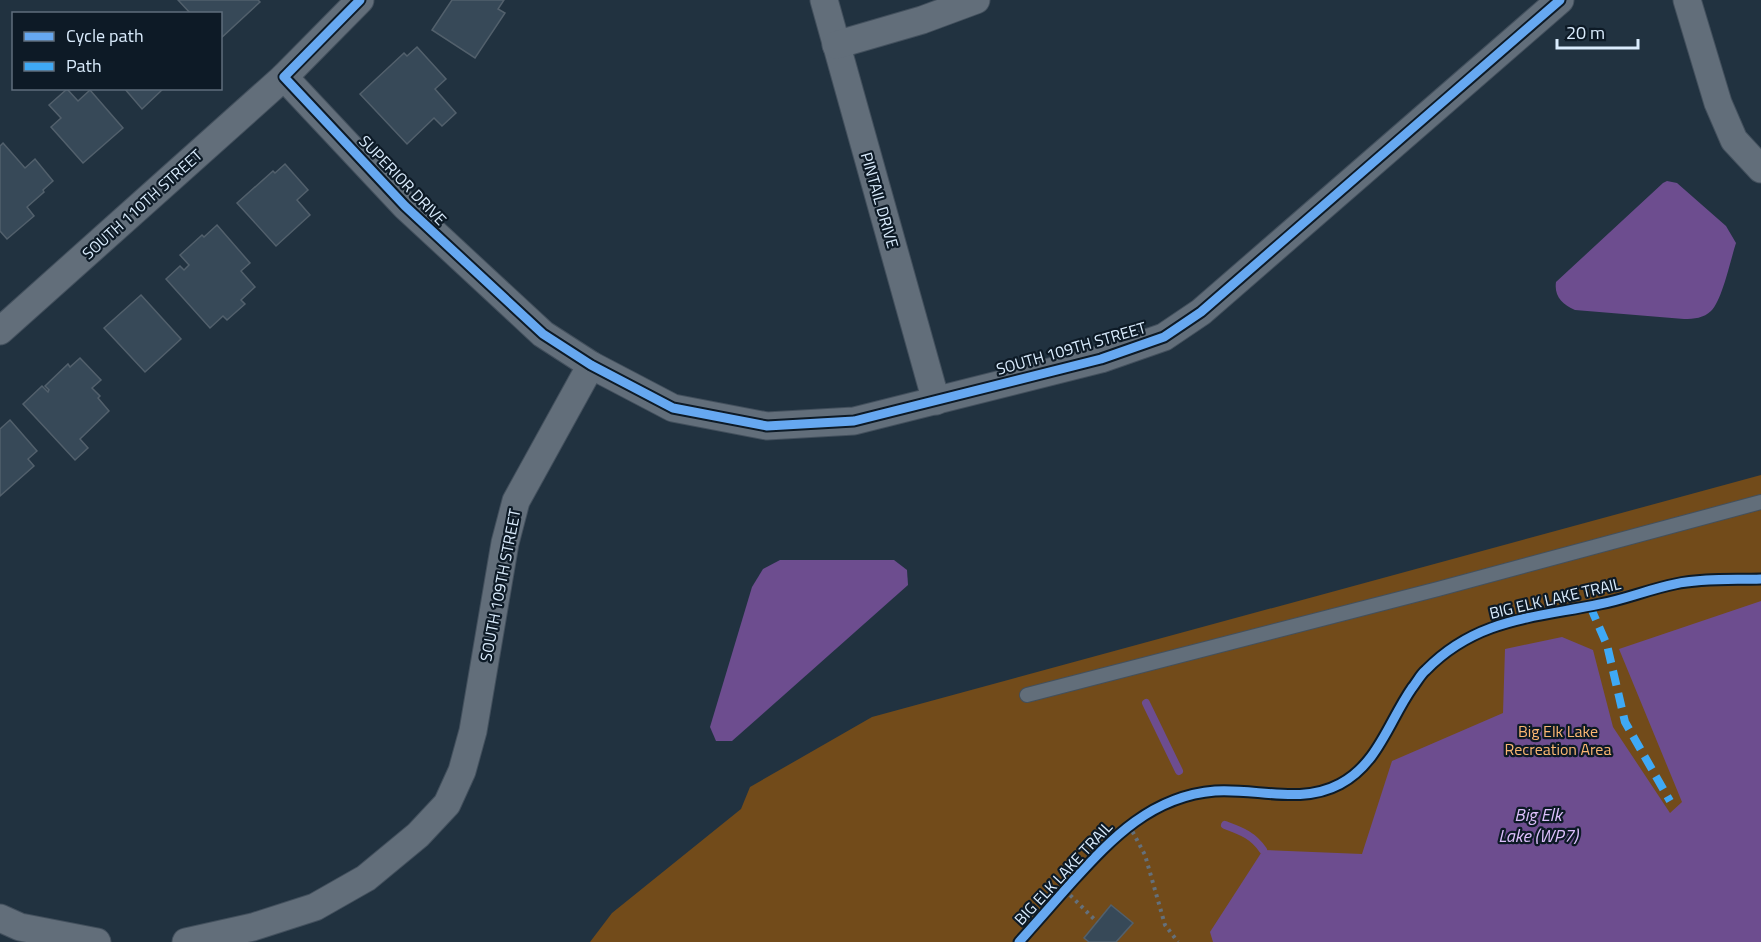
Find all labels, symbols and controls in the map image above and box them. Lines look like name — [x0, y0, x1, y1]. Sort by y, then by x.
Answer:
legend — [12, 12, 222, 90]
scale bar — [1557, 12, 1638, 50]
text: 20 m — [1566, 19, 1605, 46]
text: Cycle path — [66, 22, 144, 49]
text: Path — [66, 52, 102, 79]
street label: SUPERIOR DRIVE — [354, 129, 452, 231]
street label: SOUTH 110TH STREET — [76, 143, 208, 265]
street label: PINTAIL DRIVE — [855, 149, 905, 251]
street label: SOUTH 109TH STREET — [993, 315, 1149, 381]
street label: SOUTH 109TH STREET — [473, 506, 527, 663]
street label: BIG ELK LAKE TRAIL — [1487, 571, 1623, 625]
park label: Big Elk Lake Recreation Area — [1505, 719, 1611, 761]
water label: Big Elk Lake (WP7) — [1498, 801, 1580, 849]
street label: BIG ELK LAKE TRAIL — [1008, 815, 1118, 930]

